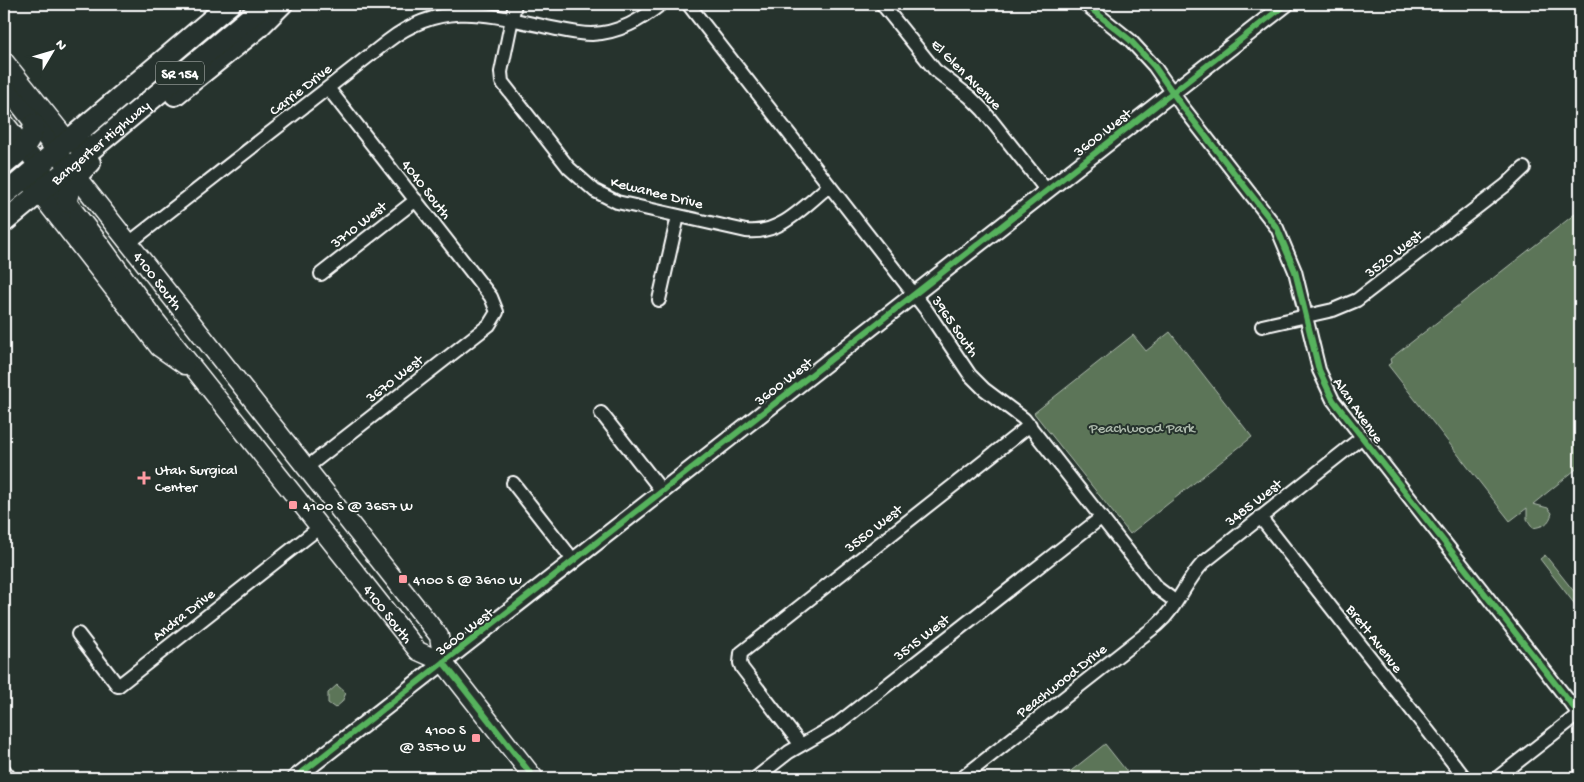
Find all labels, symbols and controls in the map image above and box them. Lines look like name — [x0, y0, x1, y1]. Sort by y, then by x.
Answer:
north arrow — [28, 28, 78, 78]
street label: El Glen Avenue — [927, 36, 1005, 115]
text: N — [51, 37, 70, 54]
street label: Carrie Drive — [266, 60, 336, 121]
road number: SR 154 — [156, 62, 204, 84]
street label: Bangerter Highway — [47, 97, 155, 191]
street label: 3600 West — [1070, 104, 1137, 162]
street label: 4040 South — [397, 157, 454, 224]
street label: Kewanee Drive — [608, 174, 705, 214]
street label: 3710 West — [327, 197, 392, 254]
street label: 3520 West — [1361, 226, 1428, 283]
street label: 4100 South — [128, 249, 185, 315]
street label: 3965 South — [926, 292, 982, 361]
street label: 3670 West — [362, 351, 429, 408]
street label: 3600 West — [751, 353, 818, 411]
street label: Alan Avenue — [1328, 375, 1387, 448]
park label: Peachwood Park — [1088, 420, 1196, 438]
place label: Utah Surgical Center — [155, 462, 238, 497]
marker: Utah Surgical Center — [137, 471, 151, 485]
street label: 3485 West — [1222, 475, 1288, 532]
place label: 4100 S @ 3657 W — [303, 498, 413, 516]
marker: 4100 S @ 3657 W — [287, 499, 299, 511]
street label: 3550 West — [841, 500, 908, 558]
place label: 4100 S @ 3610 W — [413, 572, 522, 590]
marker: 4100 S @ 3610 W — [397, 573, 409, 585]
street label: 4100 South — [358, 582, 415, 648]
street label: Andra Drive — [149, 585, 219, 646]
street label: Brett Avenue — [1341, 601, 1406, 677]
street label: 3600 West — [432, 603, 499, 661]
street label: 3515 West — [890, 610, 955, 666]
street label: Peachwood Drive — [1013, 641, 1111, 723]
place label: 4100 S @ 3570 W — [399, 722, 466, 757]
marker: 4100 S @ 3570 W — [470, 732, 482, 744]

